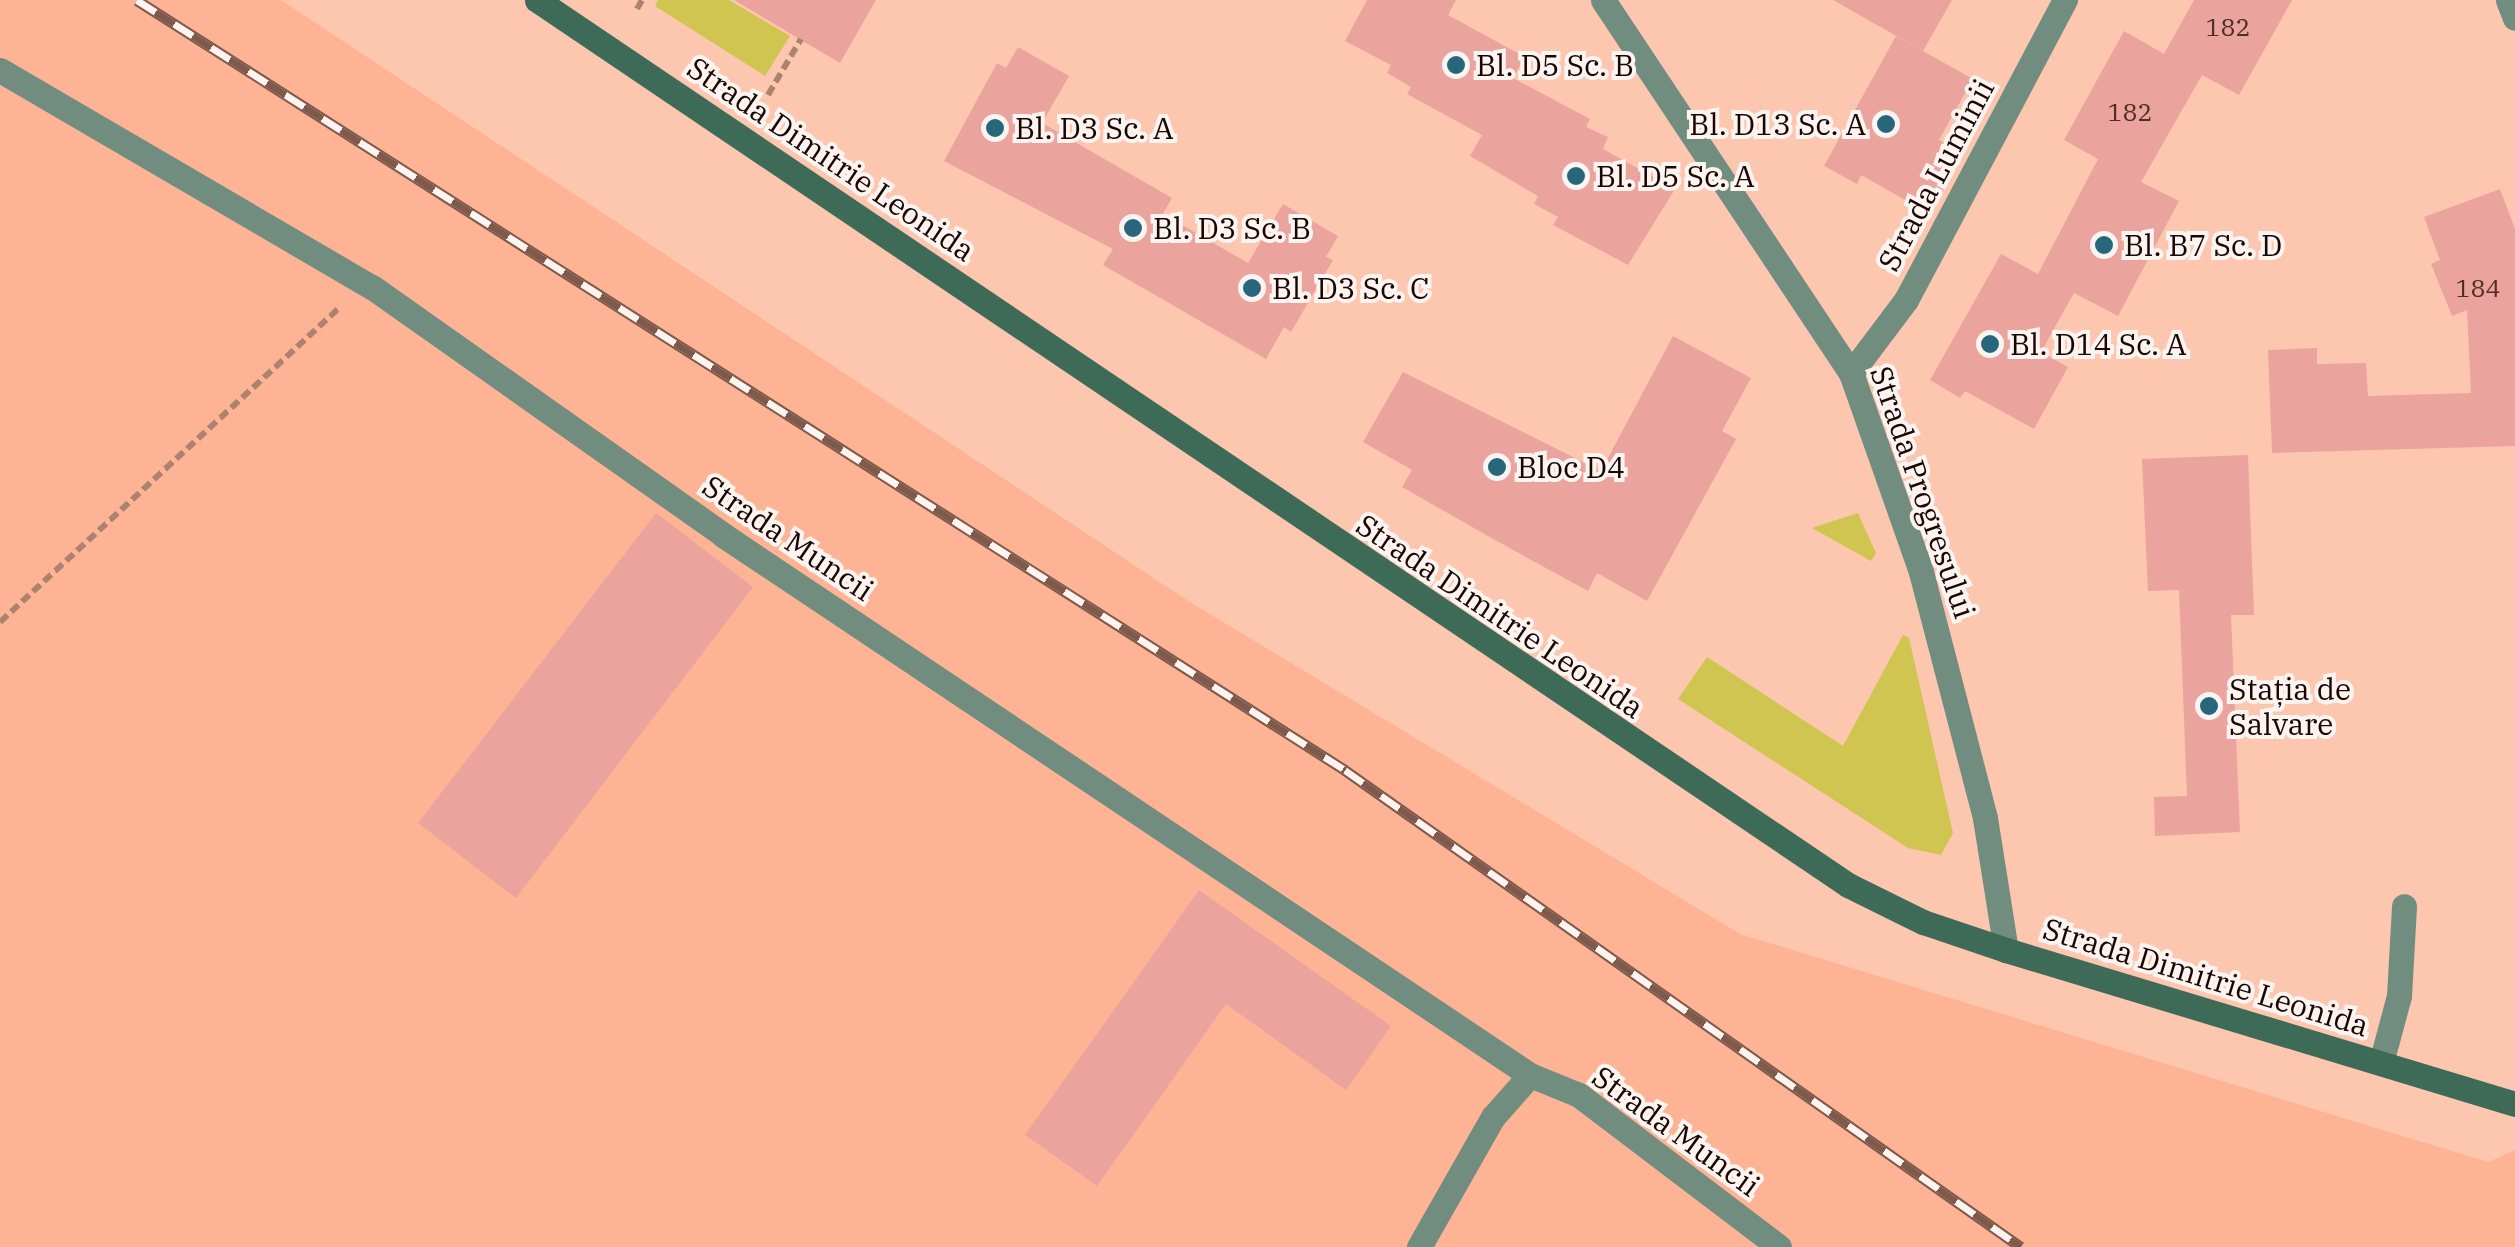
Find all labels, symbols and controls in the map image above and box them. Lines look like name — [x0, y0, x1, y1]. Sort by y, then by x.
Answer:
house number: 182 — [2206, 12, 2250, 42]
place label: Bl. D5 Sc. B — [1476, 47, 1634, 83]
street label: Strada Dimitrie Leonida — [681, 49, 981, 269]
marker: Bl. D5 Sc. B — [1445, 54, 1467, 76]
street label: Strada Luminii — [1870, 73, 2002, 277]
house number: 182 — [2108, 97, 2152, 127]
place label: Bl. D13 Sc. A — [1689, 106, 1866, 142]
place label: Bl. D3 Sc. A — [1015, 110, 1174, 146]
marker: Bl. D13 Sc. A — [1875, 113, 1897, 135]
marker: Bl. D3 Sc. A — [984, 117, 1006, 139]
place label: Bl. D5 Sc. A — [1596, 158, 1755, 194]
marker: Bl. D5 Sc. A — [1565, 165, 1587, 187]
place label: Bl. D3 Sc. B — [1153, 210, 1311, 246]
marker: Bl. D3 Sc. B — [1122, 217, 1144, 239]
place label: Bl. B7 Sc. D — [2124, 227, 2282, 263]
marker: Bl. B7 Sc. D — [2093, 234, 2115, 256]
place label: Bl. D3 Sc. C — [1272, 270, 1430, 306]
house number: 184 — [2456, 273, 2500, 303]
marker: Bl. D3 Sc. C — [1241, 277, 1263, 299]
place label: Bl. D14 Sc. A — [2010, 326, 2187, 362]
marker: Bl. D14 Sc. A — [1979, 333, 2001, 355]
street label: Strada Progresului — [1863, 361, 1983, 623]
place label: Bloc D4 — [1517, 449, 1625, 485]
marker: Bloc D4 — [1486, 456, 1508, 478]
street label: Strada Muncii — [696, 468, 880, 608]
street label: Strada Dimitrie Leonida — [1350, 506, 1650, 726]
place label: Stația de Salvare — [2229, 671, 2351, 742]
marker: Stația de Salvare — [2198, 695, 2220, 717]
street label: Strada Dimitrie Leonida — [2039, 910, 2373, 1044]
street label: Strada Muncii — [1585, 1058, 1767, 1204]

